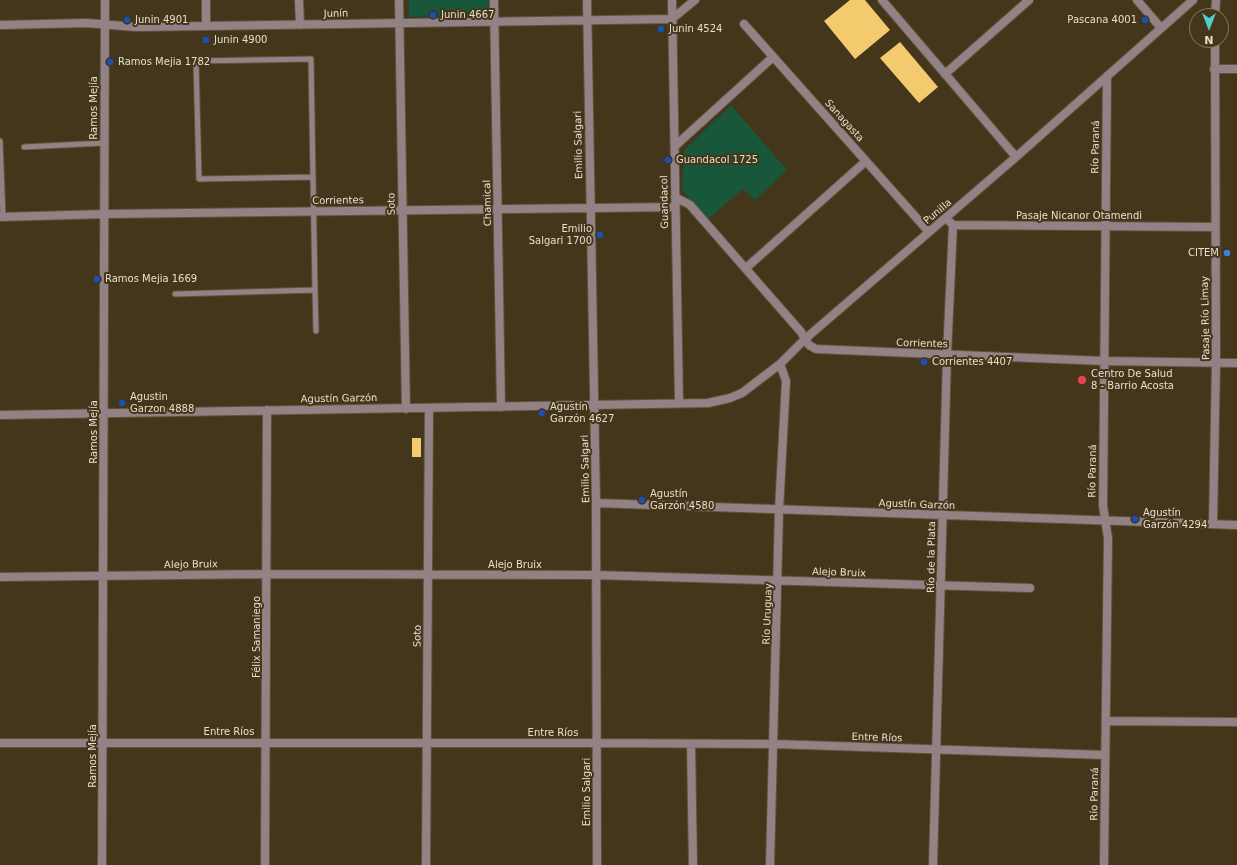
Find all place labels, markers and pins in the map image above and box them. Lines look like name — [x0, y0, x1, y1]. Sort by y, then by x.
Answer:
place label: Junin 4667 — [441, 9, 494, 21]
marker: Junin 4667 — [428, 10, 438, 20]
place label: Junin 4901 — [135, 14, 188, 26]
place label: Pascana 4001 — [1067, 14, 1137, 26]
marker: Junin 4901 — [122, 15, 132, 25]
marker: Pascana 4001 — [1140, 15, 1150, 25]
place label: Junin 4524 — [669, 23, 722, 35]
marker: Junin 4524 — [656, 24, 666, 34]
place label: Junin 4900 — [214, 34, 267, 46]
marker: Junin 4900 — [201, 35, 211, 45]
place label: Ramos Mejia 1782 — [118, 56, 210, 68]
marker: Ramos Mejia 1782 — [105, 57, 115, 67]
place label: Guandacol 1725 — [676, 154, 758, 166]
marker: Guandacol 1725 — [663, 155, 673, 165]
place label: Emilio Salgari 1700 — [529, 223, 592, 246]
marker: Emilio Salgari 1700 — [595, 230, 605, 240]
place label: CITEM — [1188, 247, 1219, 259]
marker: CITEM — [1222, 248, 1232, 258]
place label: Ramos Mejia 1669 — [105, 273, 197, 285]
marker: Ramos Mejia 1669 — [92, 274, 102, 284]
place label: Corrientes 4407 — [932, 356, 1012, 368]
marker: Corrientes 4407 — [919, 357, 929, 367]
place label: Centro De Salud 8 - Barrio Acosta — [1091, 368, 1174, 392]
marker: Centro De Salud 8 - Barrio Acosta — [1076, 374, 1088, 386]
place label: Agustin Garzon 4888 — [130, 391, 194, 414]
marker: Agustin Garzon 4888 — [117, 398, 127, 408]
place label: Agustín Garzón 4627 — [550, 401, 614, 424]
marker: Agustín Garzón 4627 — [537, 408, 547, 418]
place label: Agustín Garzón 4580 — [650, 488, 714, 512]
marker: Agustín Garzón 4580 — [637, 495, 647, 505]
place label: Agustín Garzón 4294 — [1143, 507, 1207, 530]
marker: Agustín Garzón 4294 — [1130, 514, 1140, 524]

